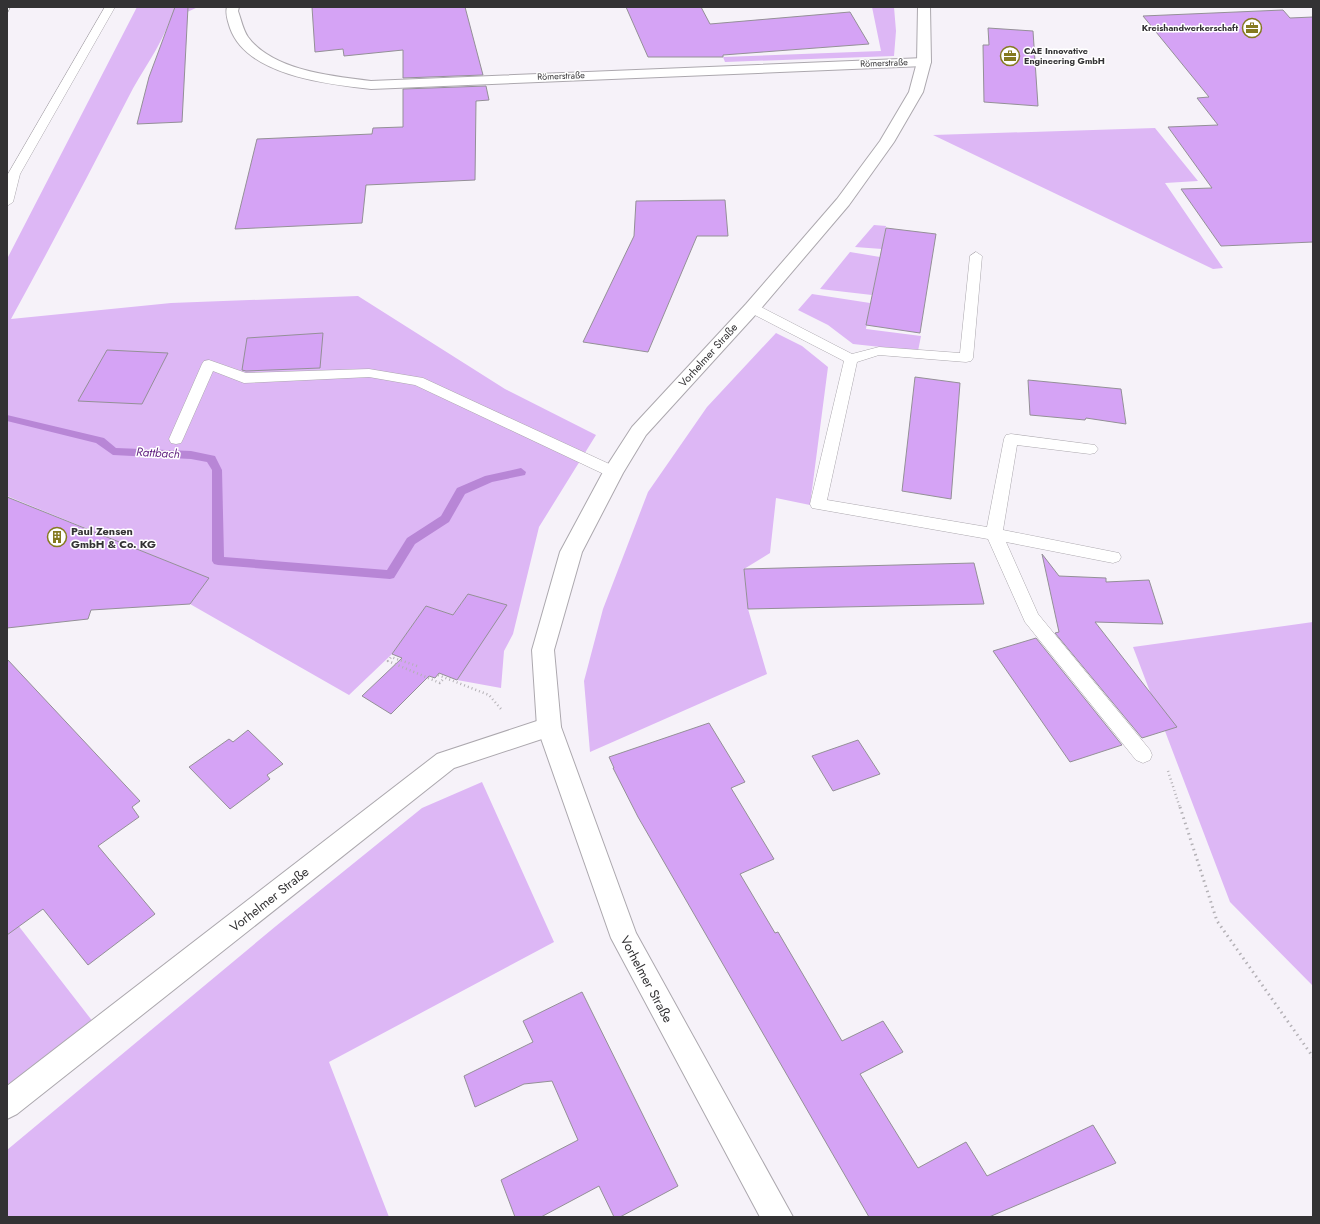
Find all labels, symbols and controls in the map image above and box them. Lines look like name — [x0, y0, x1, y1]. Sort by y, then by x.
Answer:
office icon: Kreishandwerkerschaft — [1241, 17, 1263, 39]
place label: Kreishandwerkerschaft — [1142, 21, 1238, 34]
place label: CAE Innovative Engineering GmbH — [1024, 44, 1105, 67]
office icon: CAE Innovative Engineering GmbH — [999, 45, 1021, 67]
street label: Römerstraße — [860, 55, 908, 70]
street label: Römerstraße — [537, 68, 585, 83]
street label: Vorhelmer Straße — [675, 319, 741, 390]
water label: Rattbach — [136, 443, 180, 463]
place label: Paul Zensen GmbH & Co. KG — [71, 523, 156, 552]
building icon: Paul Zensen GmbH & Co. KG — [46, 526, 68, 548]
street label: Vorhelmer Straße — [226, 862, 313, 936]
street label: Vorhelmer Straße — [616, 932, 678, 1026]

